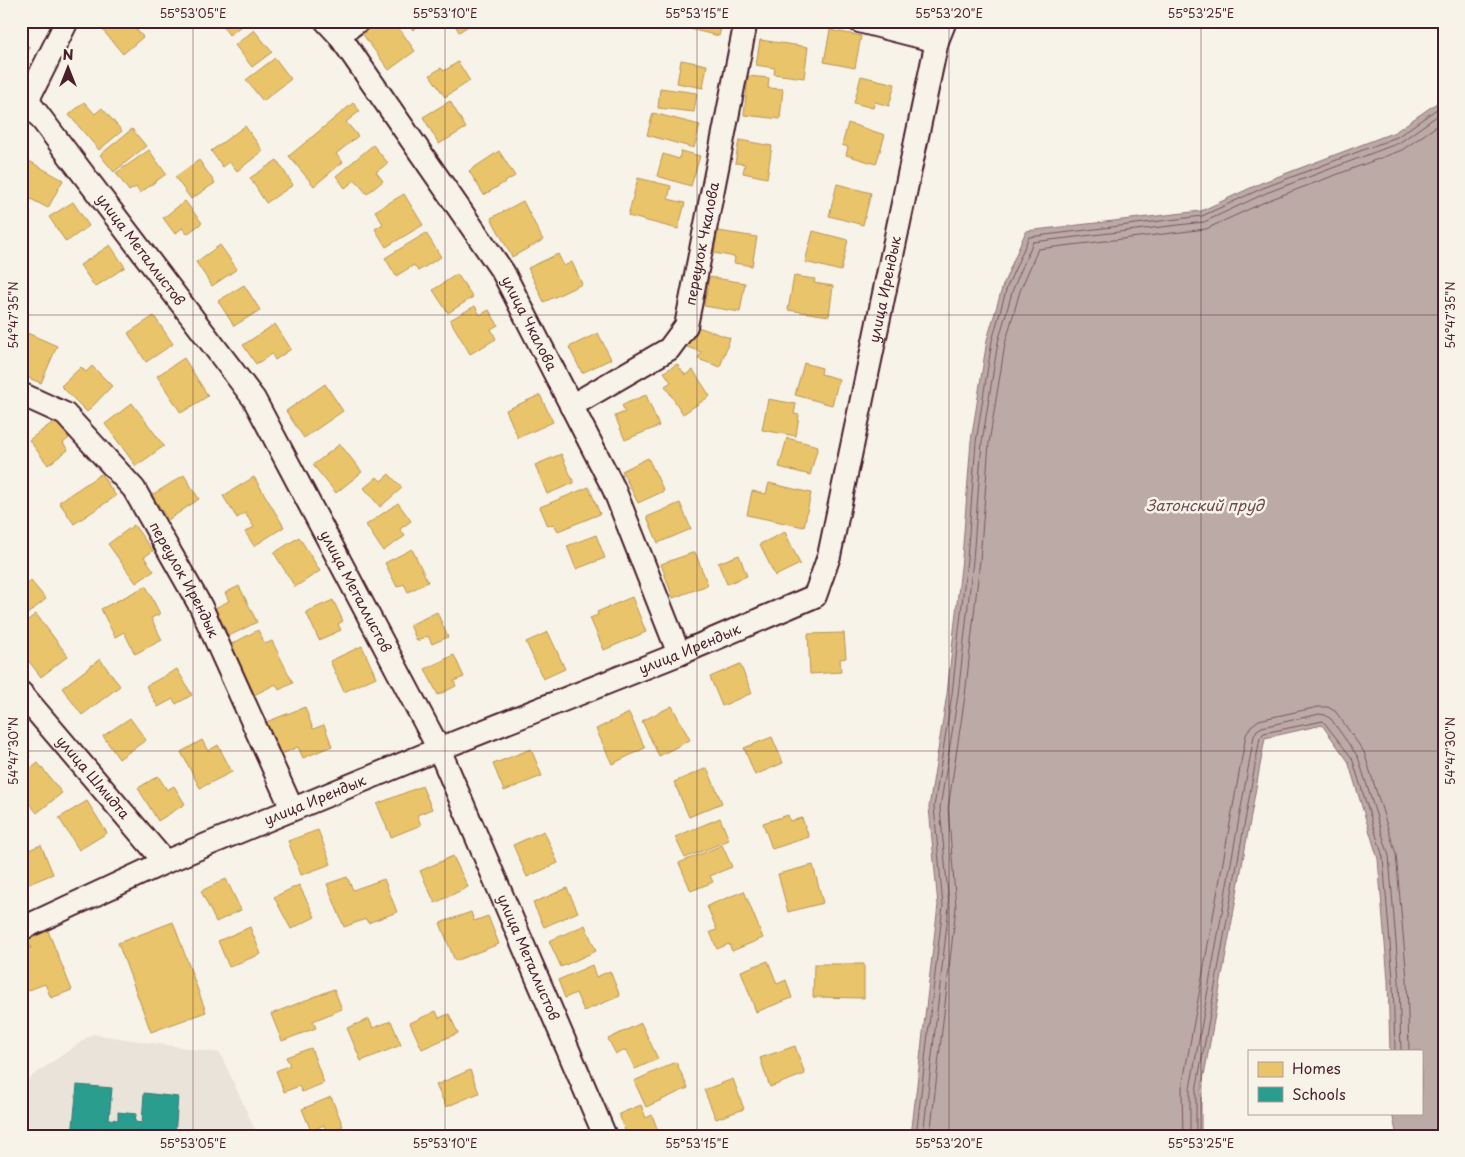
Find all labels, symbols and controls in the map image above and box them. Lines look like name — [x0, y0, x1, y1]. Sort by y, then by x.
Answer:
text: 55°53'05"E — [159, 4, 227, 22]
text: 55°53'10"E — [413, 4, 477, 22]
text: 55°53'15"E — [665, 4, 729, 22]
text: 55°53'20"E — [915, 4, 983, 22]
text: 55°53'25"E — [1168, 4, 1234, 22]
north arrow — [42, 42, 92, 92]
text: N — [62, 44, 74, 65]
street label: переулок Чкалова — [679, 180, 724, 307]
street label: улица Металлистов — [92, 189, 190, 310]
street label: улица Ирендык — [863, 233, 906, 344]
street label: улица Чкалова — [497, 272, 563, 374]
text: 54°47'35"N — [4, 281, 22, 349]
text: 54°47'35"N — [1441, 281, 1459, 349]
water label: Затонский пруд — [1146, 493, 1265, 516]
street label: переулок Ирендык — [145, 517, 225, 642]
street label: улица Металлистов — [315, 526, 397, 656]
street label: улица Ирендык — [635, 618, 744, 679]
text: 54°47'30"N — [4, 717, 22, 785]
text: 54°47'30"N — [1441, 717, 1459, 785]
street label: улица Шмидта — [52, 731, 135, 824]
street label: улица Ирендык — [261, 769, 369, 830]
street label: улица Металлистов — [492, 891, 565, 1024]
legend — [1248, 1050, 1422, 1114]
text: Homes — [1292, 1056, 1341, 1079]
text: Schools — [1292, 1082, 1346, 1105]
text: 55°53'05"E — [159, 1134, 227, 1152]
text: 55°53'10"E — [413, 1134, 477, 1152]
text: 55°53'15"E — [665, 1134, 729, 1152]
text: 55°53'20"E — [915, 1134, 983, 1152]
text: 55°53'25"E — [1168, 1134, 1234, 1152]

